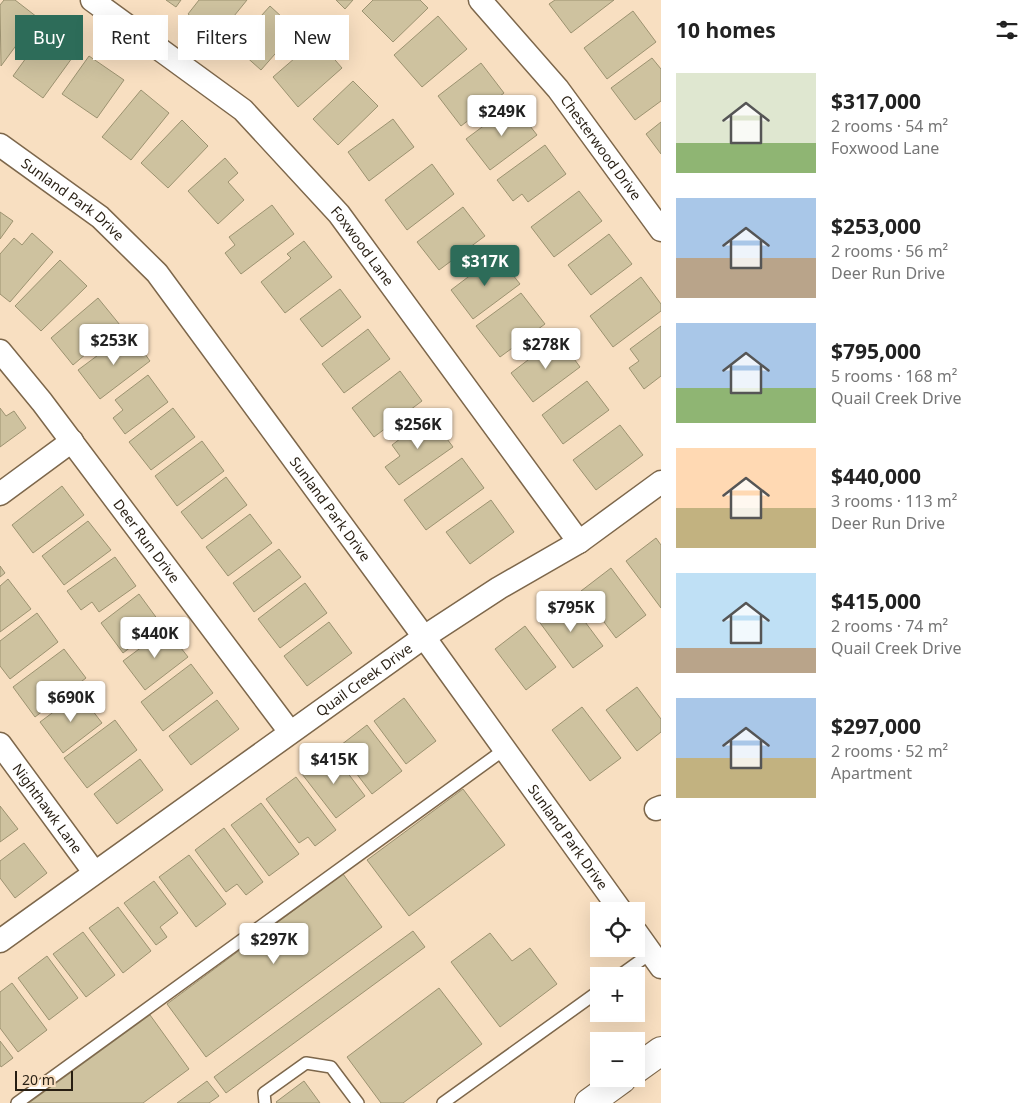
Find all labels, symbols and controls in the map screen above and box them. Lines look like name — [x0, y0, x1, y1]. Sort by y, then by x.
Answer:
chip: Buy — [15, 15, 83, 60]
chip: Rent — [93, 15, 168, 60]
chip: Filters — [178, 15, 265, 60]
chip: New — [275, 15, 349, 60]
text: 10 homes — [676, 16, 776, 44]
icon: filters — [993, 16, 1021, 44]
text: $317,000 — [831, 87, 921, 115]
street label: Chesterwood Drive — [556, 91, 646, 204]
icon: home — [716, 93, 776, 153]
pin: $249K — [467, 94, 537, 137]
text: $249K — [478, 100, 526, 122]
text: 2 rooms · 54 m² — [831, 115, 948, 137]
text: Foxwood Lane — [831, 137, 939, 159]
street label: Sunland Park Drive — [18, 153, 129, 245]
street label: Foxwood Lane — [327, 201, 399, 290]
text: $253,000 — [831, 212, 921, 240]
icon: home — [716, 218, 776, 278]
text: 2 rooms · 56 m² — [831, 240, 948, 262]
pin: $317K — [450, 244, 520, 287]
text: $317K — [461, 250, 509, 272]
text: Deer Run Drive — [831, 262, 945, 284]
pin: $253K — [79, 324, 149, 366]
pin: $278K — [511, 328, 581, 370]
text: $253K — [90, 329, 138, 351]
text: $278K — [522, 333, 570, 355]
text: $795,000 — [831, 337, 921, 365]
icon: home — [716, 343, 776, 403]
text: 5 rooms · 168 m² — [831, 365, 957, 387]
text: Quail Creek Drive — [831, 387, 962, 409]
pin: $256K — [383, 408, 453, 450]
text: $256K — [394, 413, 442, 435]
street label: Sunland Park Drive — [286, 453, 375, 565]
text: $440,000 — [831, 462, 921, 490]
icon: home — [716, 468, 776, 528]
text: 3 rooms · 113 m² — [831, 490, 957, 512]
street label: Deer Run Drive — [109, 495, 185, 586]
text: Deer Run Drive — [831, 512, 945, 534]
text: $415,000 — [831, 587, 921, 615]
pin: $795K — [536, 590, 606, 633]
icon: home — [716, 593, 776, 653]
text: $795K — [547, 596, 595, 618]
text: 2 rooms · 74 m² — [831, 615, 948, 637]
pin: $440K — [120, 616, 190, 659]
text: $440K — [131, 622, 179, 644]
text: Quail Creek Drive — [831, 637, 962, 659]
street label: Quail Creek Drive — [312, 638, 416, 721]
pin: $690K — [36, 680, 106, 723]
text: $690K — [47, 686, 95, 708]
text: $297,000 — [831, 712, 921, 740]
icon: home — [716, 718, 776, 778]
text: 2 rooms · 52 m² — [831, 740, 948, 762]
pin: $415K — [299, 742, 369, 785]
text: $415K — [310, 748, 358, 770]
street label: Nighthawk Lane — [8, 759, 87, 857]
text: Apartment — [831, 762, 912, 784]
street label: Sunland Park Drive — [524, 780, 613, 893]
map controls — [590, 902, 645, 1087]
button: locate — [590, 902, 645, 957]
pin: $297K — [239, 922, 309, 965]
text: $297K — [250, 928, 298, 950]
button: + — [590, 967, 645, 1022]
button: − — [590, 1032, 645, 1087]
scale bar — [15, 1068, 72, 1091]
text: 20 m — [22, 1070, 55, 1089]

